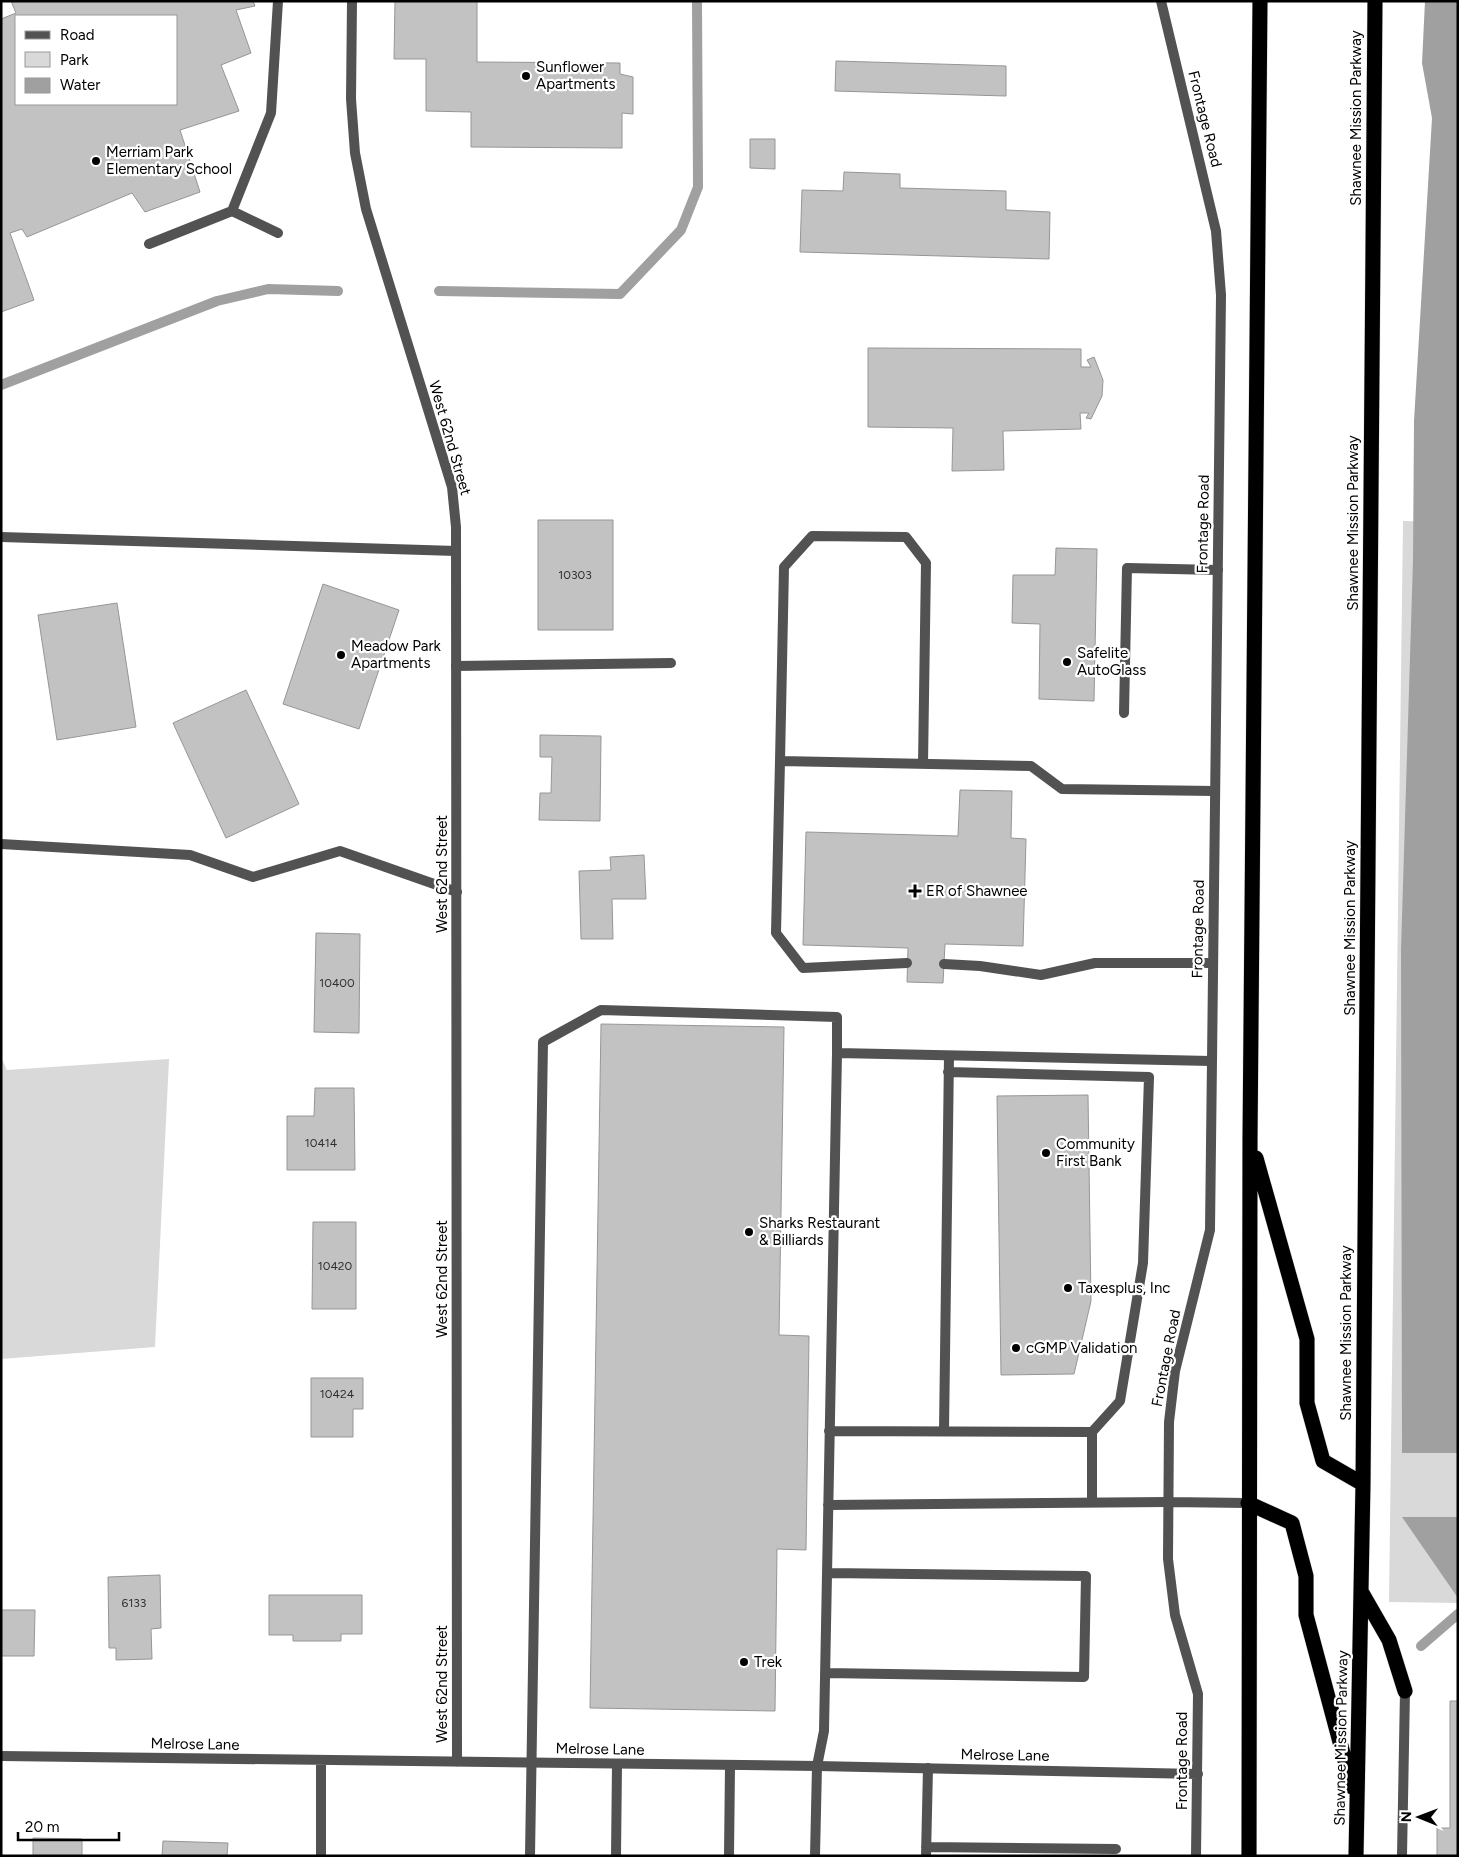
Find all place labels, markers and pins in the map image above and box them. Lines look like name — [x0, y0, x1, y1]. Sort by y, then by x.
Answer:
place label: Sunflower Apartments — [536, 58, 615, 93]
marker: Sunflower Apartments — [520, 70, 532, 82]
place label: Merriam Park Elementary School — [106, 143, 232, 178]
marker: Merriam Park Elementary School — [90, 155, 102, 167]
place label: Meadow Park Apartments — [351, 637, 442, 672]
place label: Safelite AutoGlass — [1077, 644, 1146, 679]
marker: Meadow Park Apartments — [335, 649, 347, 661]
marker: Safelite AutoGlass — [1061, 656, 1073, 668]
place label: ER of Shawnee — [926, 882, 1028, 900]
marker: ER of Shawnee — [908, 884, 922, 898]
place label: Community First Bank — [1056, 1135, 1135, 1170]
marker: Community First Bank — [1040, 1147, 1052, 1159]
place label: Sharks Restaurant & Billiards — [759, 1214, 881, 1249]
marker: Sharks Restaurant & Billiards — [743, 1226, 755, 1238]
place label: Taxesplus, Inc — [1078, 1279, 1170, 1297]
marker: Taxesplus, Inc — [1062, 1282, 1074, 1294]
place label: cGMP Validation — [1026, 1339, 1137, 1357]
marker: cGMP Validation — [1010, 1342, 1022, 1354]
place label: Trek — [754, 1653, 783, 1671]
marker: Trek — [738, 1656, 750, 1668]

